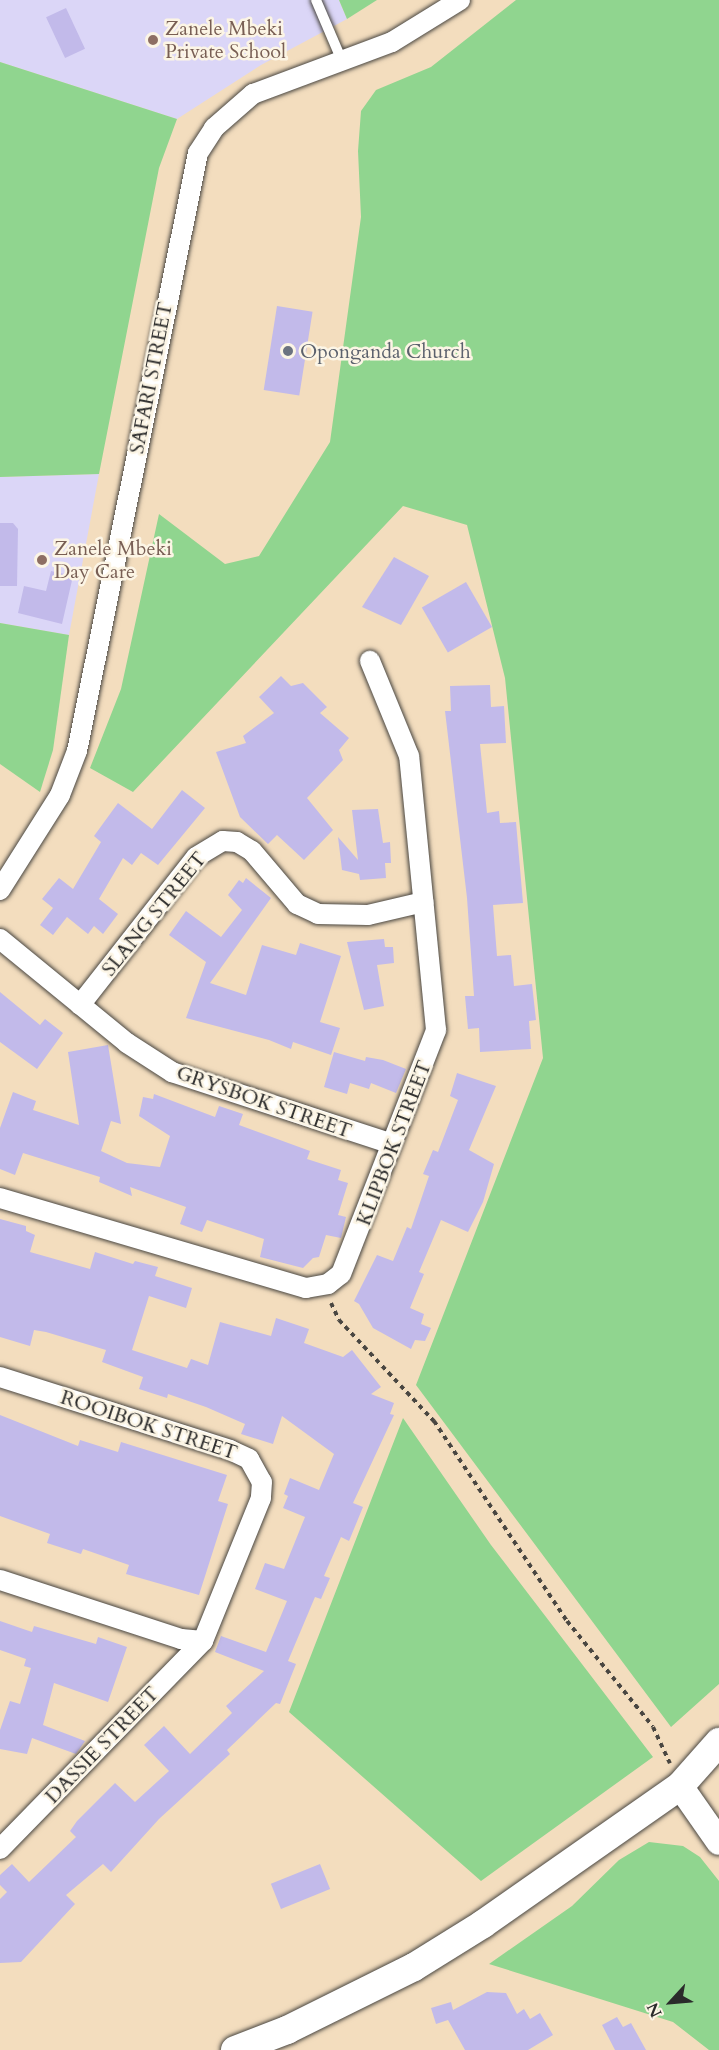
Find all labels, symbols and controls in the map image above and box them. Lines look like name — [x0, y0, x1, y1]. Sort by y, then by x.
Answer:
place label: Zanele Mbeki Private School — [165, 16, 286, 63]
marker: Zanele Mbeki Private School — [146, 33, 160, 47]
street label: SAFARI STREET — [125, 300, 177, 456]
place label: Oponganda Church — [300, 339, 471, 363]
marker: Oponganda Church — [281, 344, 295, 358]
place label: Zanele Mbeki Day Care — [54, 536, 172, 583]
marker: Zanele Mbeki Day Care — [35, 553, 49, 567]
street label: SLANG STREET — [97, 847, 211, 981]
street label: KLIPBOK STREET — [351, 1057, 437, 1229]
street label: GRYSBOK STREET — [173, 1061, 355, 1143]
street label: ROOIBOK STREET — [58, 1385, 240, 1465]
street label: DASSIE STREET — [40, 1682, 164, 1808]
north arrow — [641, 1972, 701, 2032]
text: N — [642, 1999, 668, 2021]

